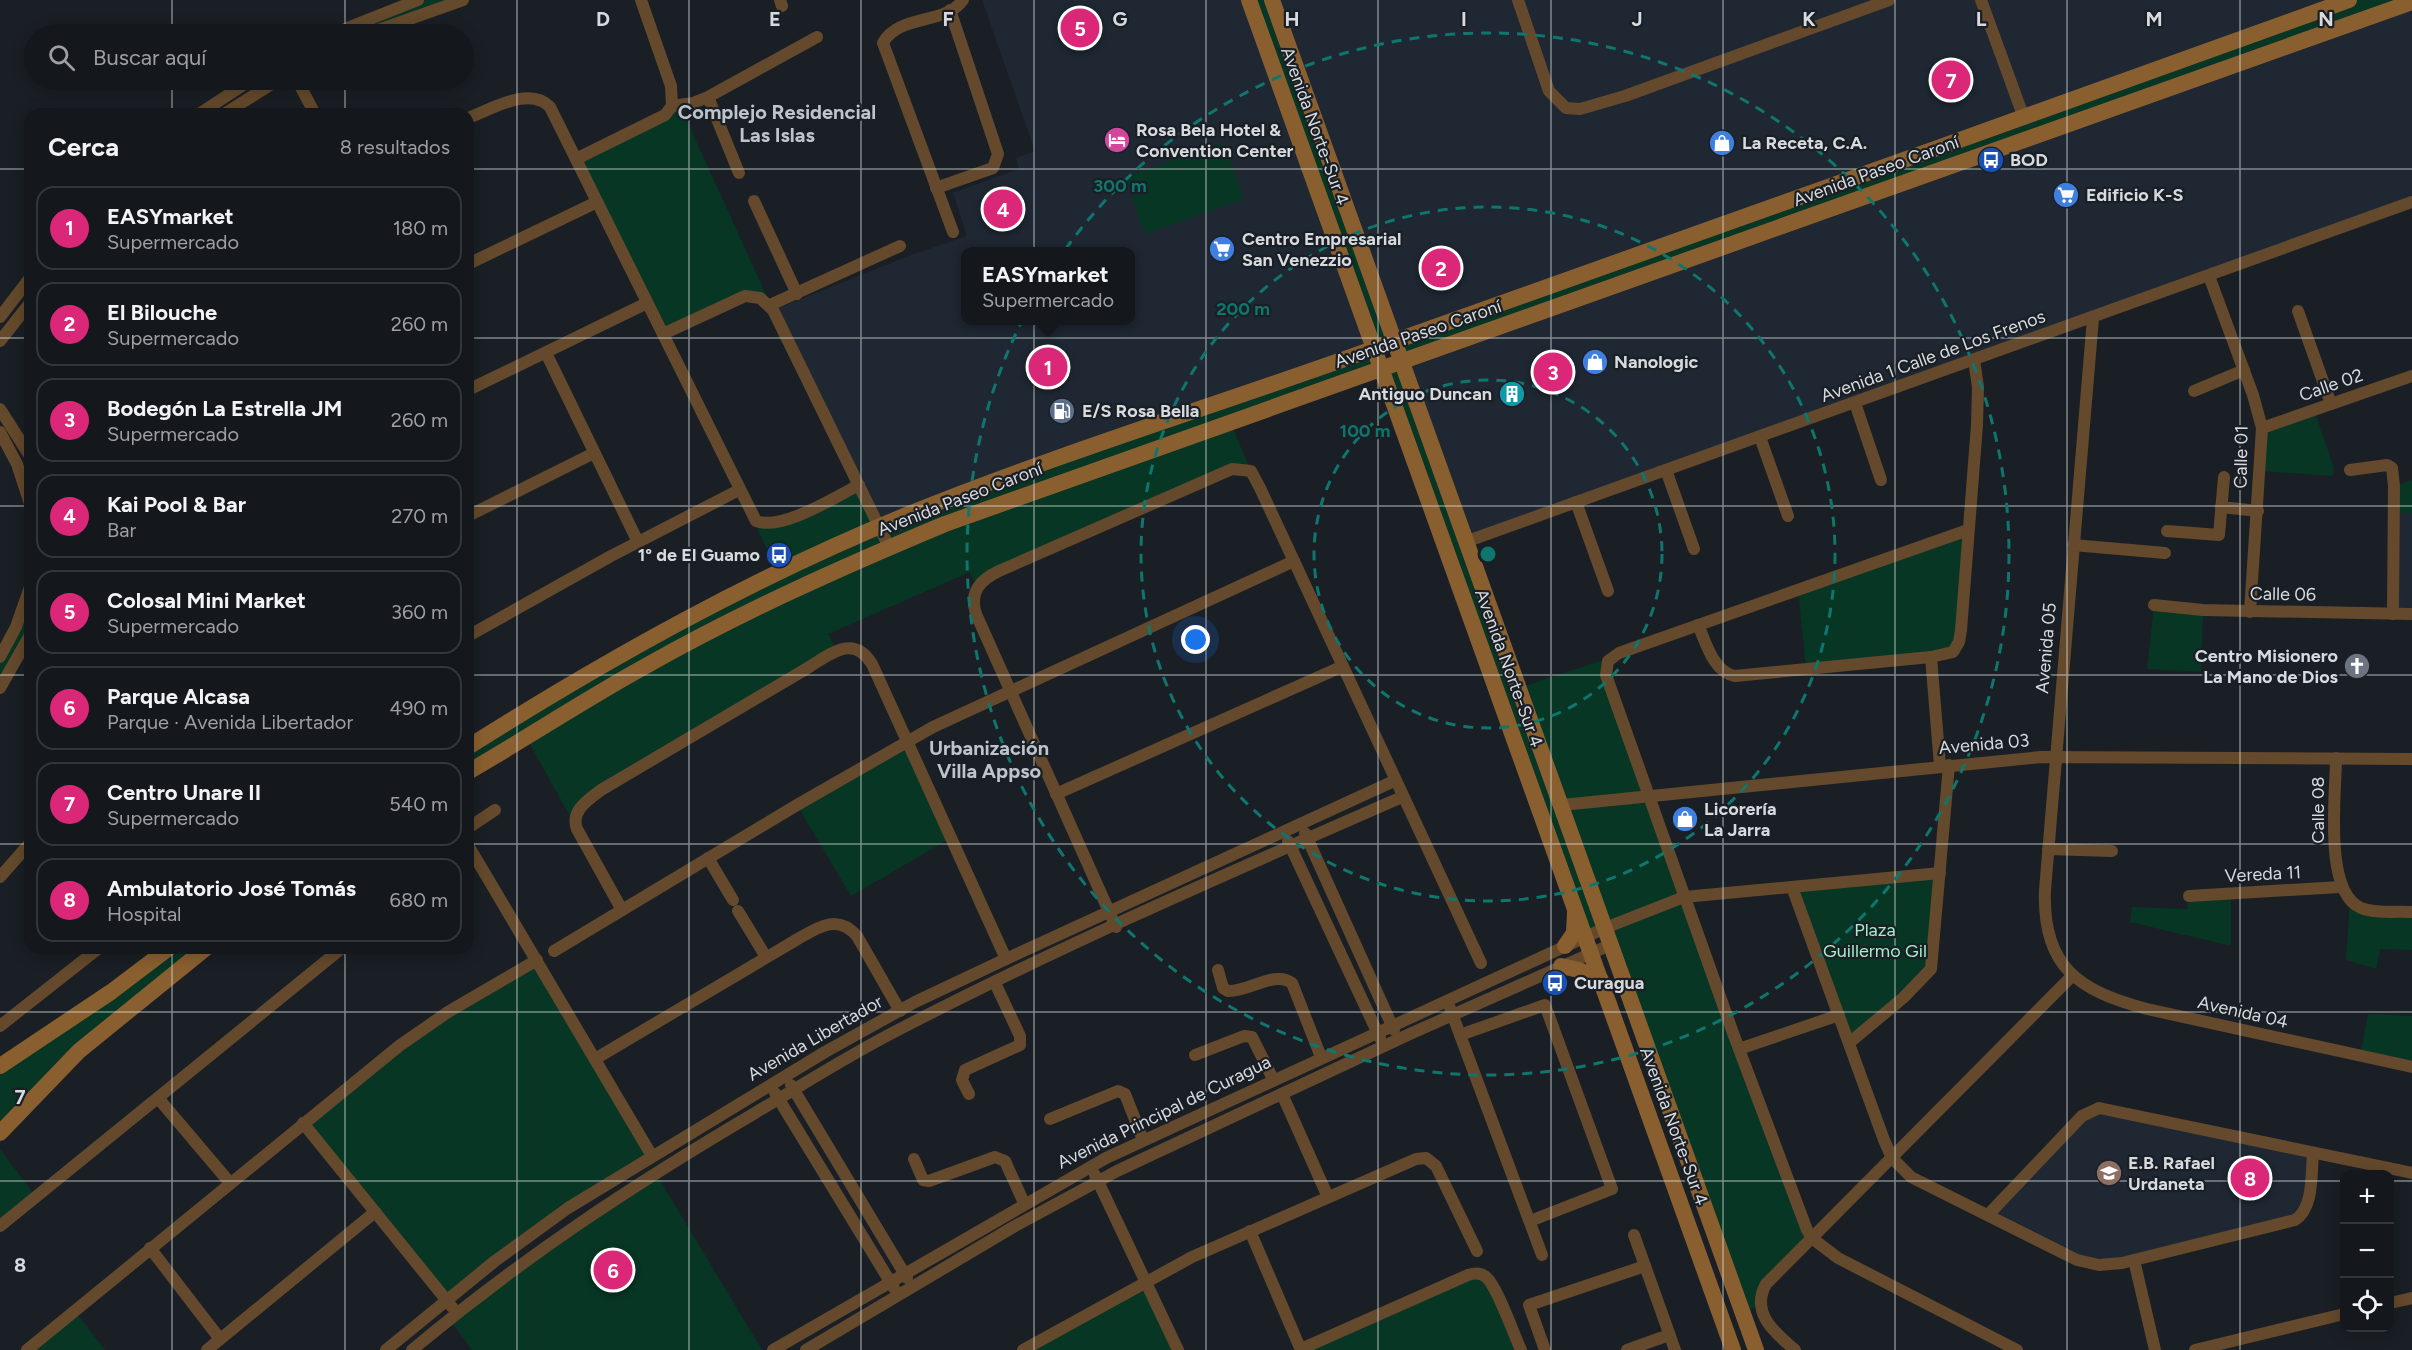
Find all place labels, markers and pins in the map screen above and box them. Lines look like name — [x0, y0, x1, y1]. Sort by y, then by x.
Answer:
pin: 5 — [1060, 6, 1100, 51]
pin: 7 — [1932, 58, 1970, 103]
place label: Rosa Bela Hotel & Convention Center — [1136, 119, 1294, 162]
hotel icon: Rosa Bela Hotel & Convention Center — [1102, 125, 1132, 155]
shop icon: La Receta, C.A. — [1707, 128, 1737, 158]
place label: La Receta, C.A. — [1742, 132, 1867, 154]
bus stop icon: BOD — [1976, 145, 2006, 175]
place label: BOD — [2010, 149, 2048, 171]
supermarket icon: Edificio K-S — [2051, 180, 2081, 210]
place label: Edificio K-S — [2086, 184, 2183, 206]
pin: 4 — [984, 186, 1022, 232]
place label: Centro Empresarial San Venezzio — [1242, 228, 1402, 271]
supermarket icon: Centro Empresarial San Venezzio — [1207, 234, 1237, 264]
pin: 2 — [1422, 246, 1460, 290]
pin: 1 — [1028, 344, 1068, 389]
shop icon: Nanologic — [1580, 347, 1610, 377]
pin: 3 — [1534, 350, 1572, 394]
place label: Nanologic — [1614, 351, 1699, 373]
building icon: Antiguo Duncan — [1497, 379, 1527, 409]
place label: Antiguo Duncan — [1358, 383, 1492, 405]
fuel station icon: E/S Rosa Bella — [1047, 396, 1077, 426]
place label: E/S Rosa Bella — [1082, 400, 1199, 422]
bus stop icon: 1° de El Guamo — [764, 540, 794, 570]
place label: 1° de El Guamo — [638, 544, 760, 566]
centre of rings — [1478, 544, 1498, 564]
place label: Centro Misionero La Mano de Dios — [2195, 645, 2339, 688]
church icon: Centro Misionero La Mano de Dios — [2342, 651, 2372, 681]
place label: Licorería La Jarra — [1704, 798, 1777, 841]
shop icon: Licorería La Jarra — [1670, 804, 1700, 834]
bus stop icon: Curagua — [1540, 968, 1570, 998]
place label: Curagua — [1574, 972, 1644, 994]
place label: E.B. Rafael Urdaneta — [2128, 1152, 2215, 1195]
pin: 8 — [2230, 1156, 2270, 1200]
school or university icon: E.B. Rafael Urdaneta — [2094, 1158, 2124, 1188]
pin: 6 — [594, 1248, 632, 1292]

